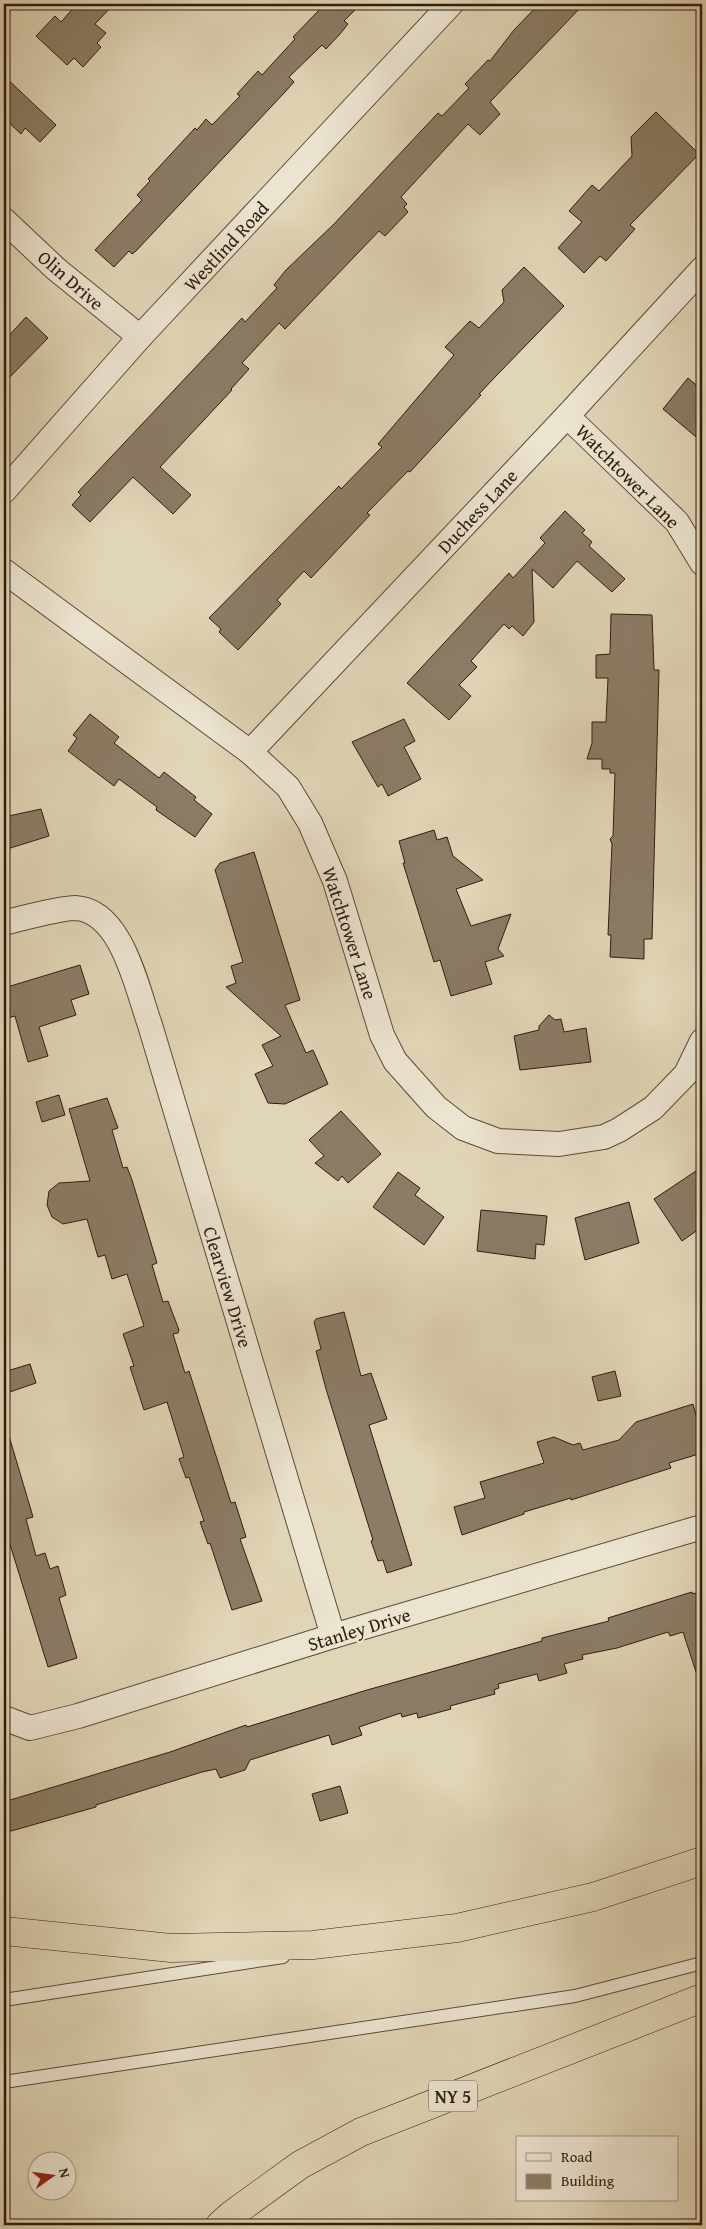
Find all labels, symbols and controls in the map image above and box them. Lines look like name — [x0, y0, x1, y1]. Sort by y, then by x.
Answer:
street label: Westlind Road — [177, 194, 276, 297]
street label: Olin Drive — [32, 243, 110, 317]
street label: Watchtower Lane — [569, 417, 687, 535]
street label: Duchess Lane — [430, 462, 524, 560]
street label: Watchtower Lane — [315, 863, 385, 1003]
street label: Clearview Drive — [196, 1223, 260, 1351]
street label: Stanley Drive — [304, 1600, 414, 1658]
road number: NY 5 — [429, 2080, 477, 2112]
legend — [516, 2136, 678, 2202]
text: Road — [561, 2146, 592, 2167]
north arrow — [28, 2152, 78, 2202]
text: N — [54, 2166, 76, 2180]
text: Building — [561, 2170, 615, 2191]

